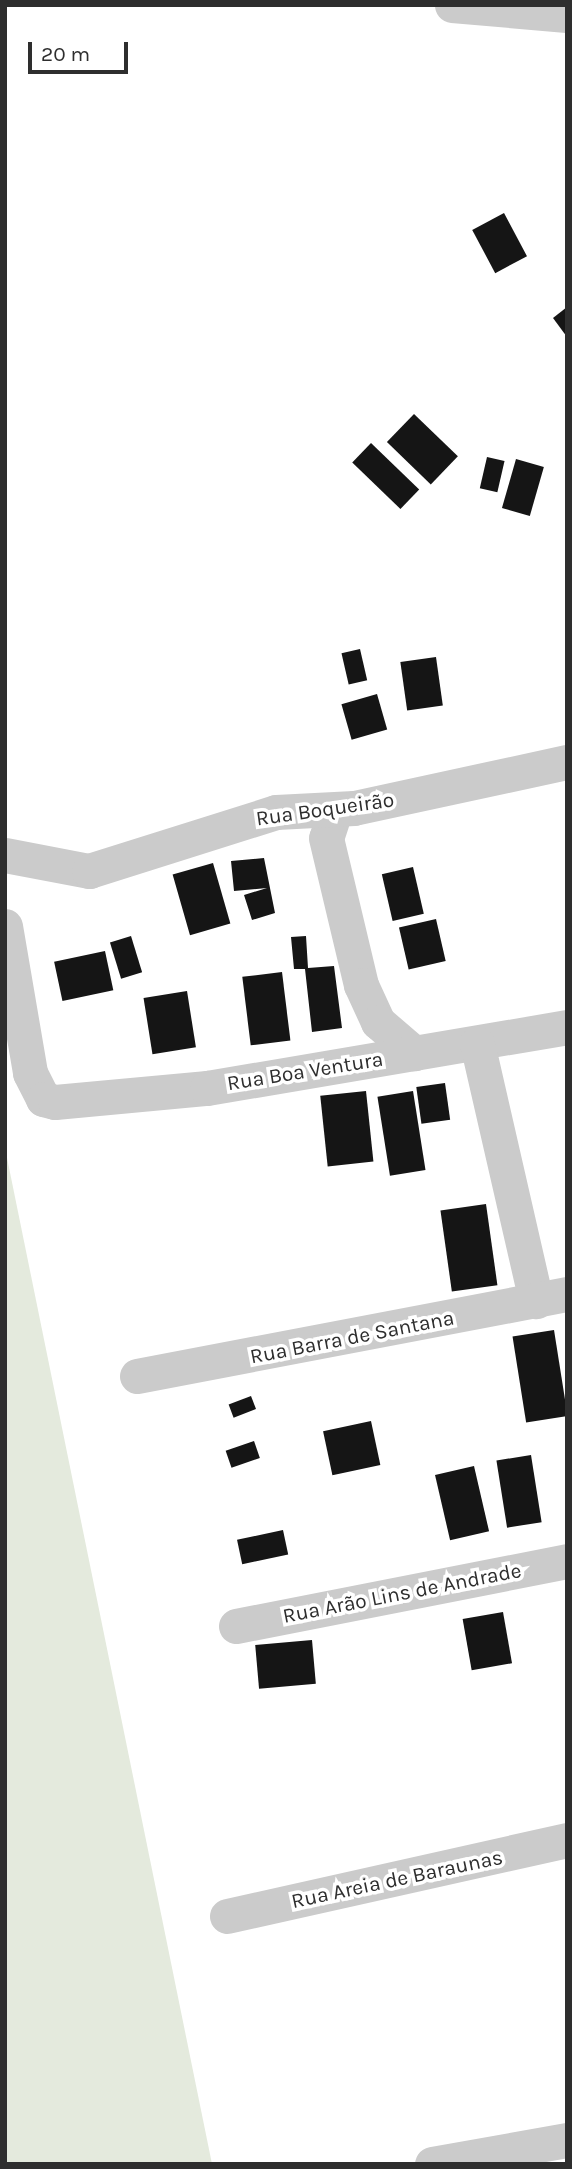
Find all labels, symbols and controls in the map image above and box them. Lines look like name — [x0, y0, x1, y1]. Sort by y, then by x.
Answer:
scale bar — [32, 28, 131, 72]
text: 20 m — [41, 42, 90, 66]
street label: Rua Boqueirão — [254, 787, 396, 831]
street label: Rua Boa Ventura — [225, 1046, 385, 1096]
street label: Rua Barra de Santana — [248, 1305, 456, 1369]
street label: Rua Arão Lins de Andrade — [281, 1558, 523, 1628]
street label: Rua Areia de Baraunas — [289, 1844, 505, 1914]

